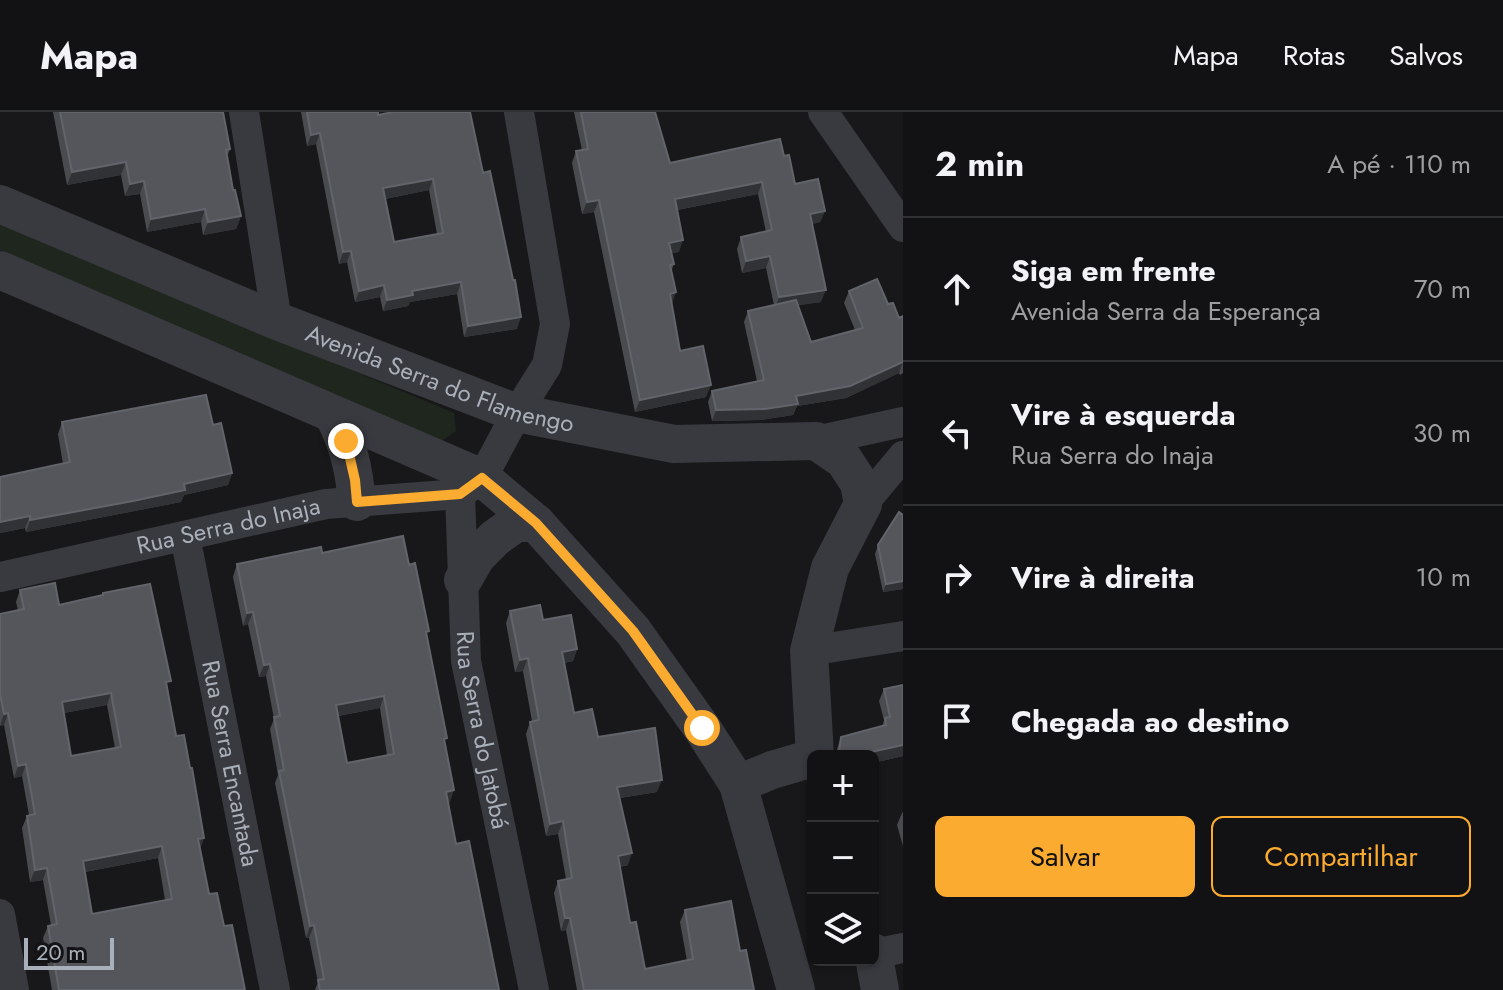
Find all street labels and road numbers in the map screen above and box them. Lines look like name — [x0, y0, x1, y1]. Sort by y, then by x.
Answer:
street label: Avenida Serra do Flamengo — [301, 316, 577, 441]
street label: Rua Serra do Inaja — [133, 488, 323, 563]
street label: Rua Serra do Jatobá — [448, 630, 518, 832]
street label: Rua Serra Encantada — [193, 657, 268, 870]

